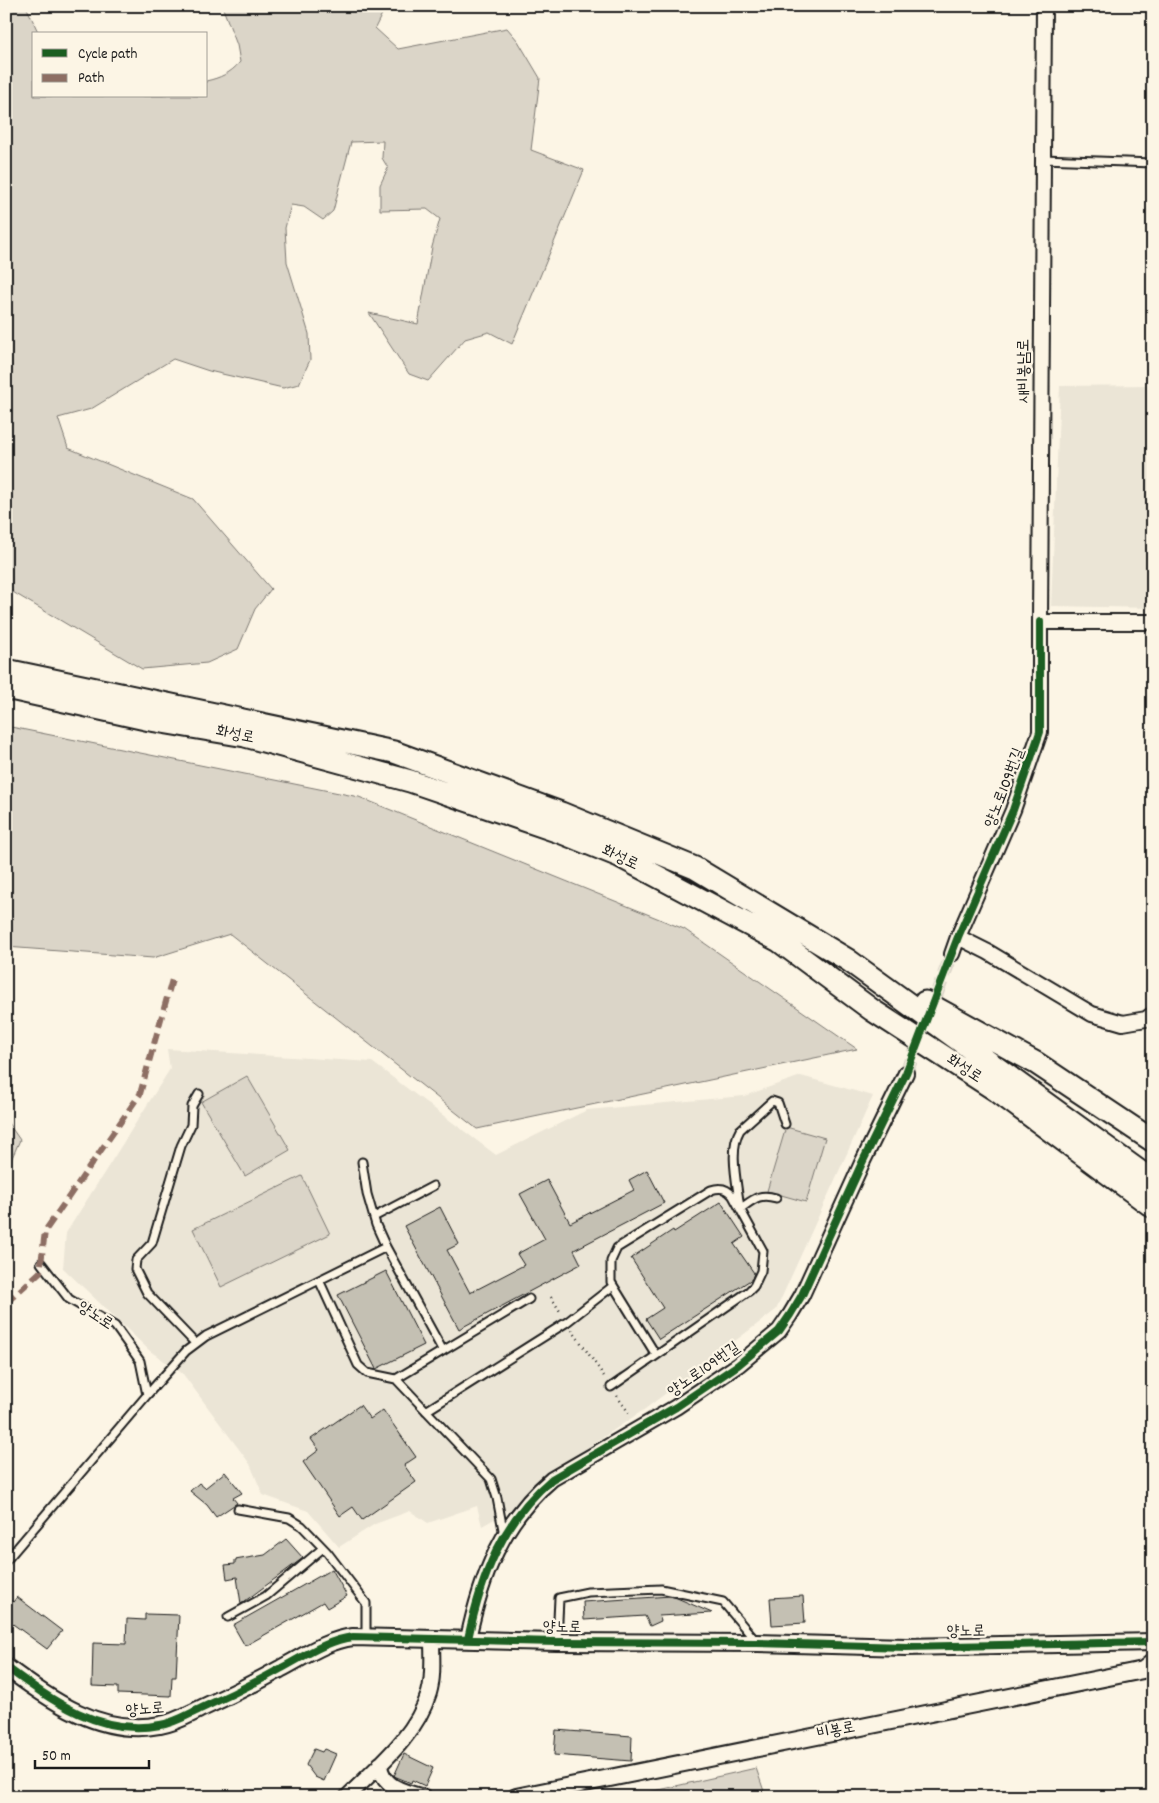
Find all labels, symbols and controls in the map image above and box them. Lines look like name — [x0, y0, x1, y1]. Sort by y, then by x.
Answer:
legend — [32, 32, 208, 98]
text: Cycle path — [78, 44, 138, 66]
text: Path — [78, 68, 104, 90]
street label: 새비봉남로 — [1013, 339, 1036, 403]
street label: 화성로 — [214, 720, 256, 750]
street label: 양노로109번길 — [979, 745, 1031, 831]
street label: 화성로 — [598, 839, 642, 877]
street label: 화성로 — [942, 1049, 986, 1089]
street label: 양노로 — [73, 1296, 117, 1336]
street label: 양노로109번길 — [663, 1336, 745, 1403]
street label: 양노로 — [542, 1616, 582, 1640]
street label: 양노로 — [946, 1620, 986, 1644]
street label: 양노로 — [125, 1697, 165, 1723]
street label: 비봉로 — [815, 1716, 857, 1746]
scale bar — [35, 1738, 149, 1770]
text: 50 m — [42, 1746, 71, 1768]

